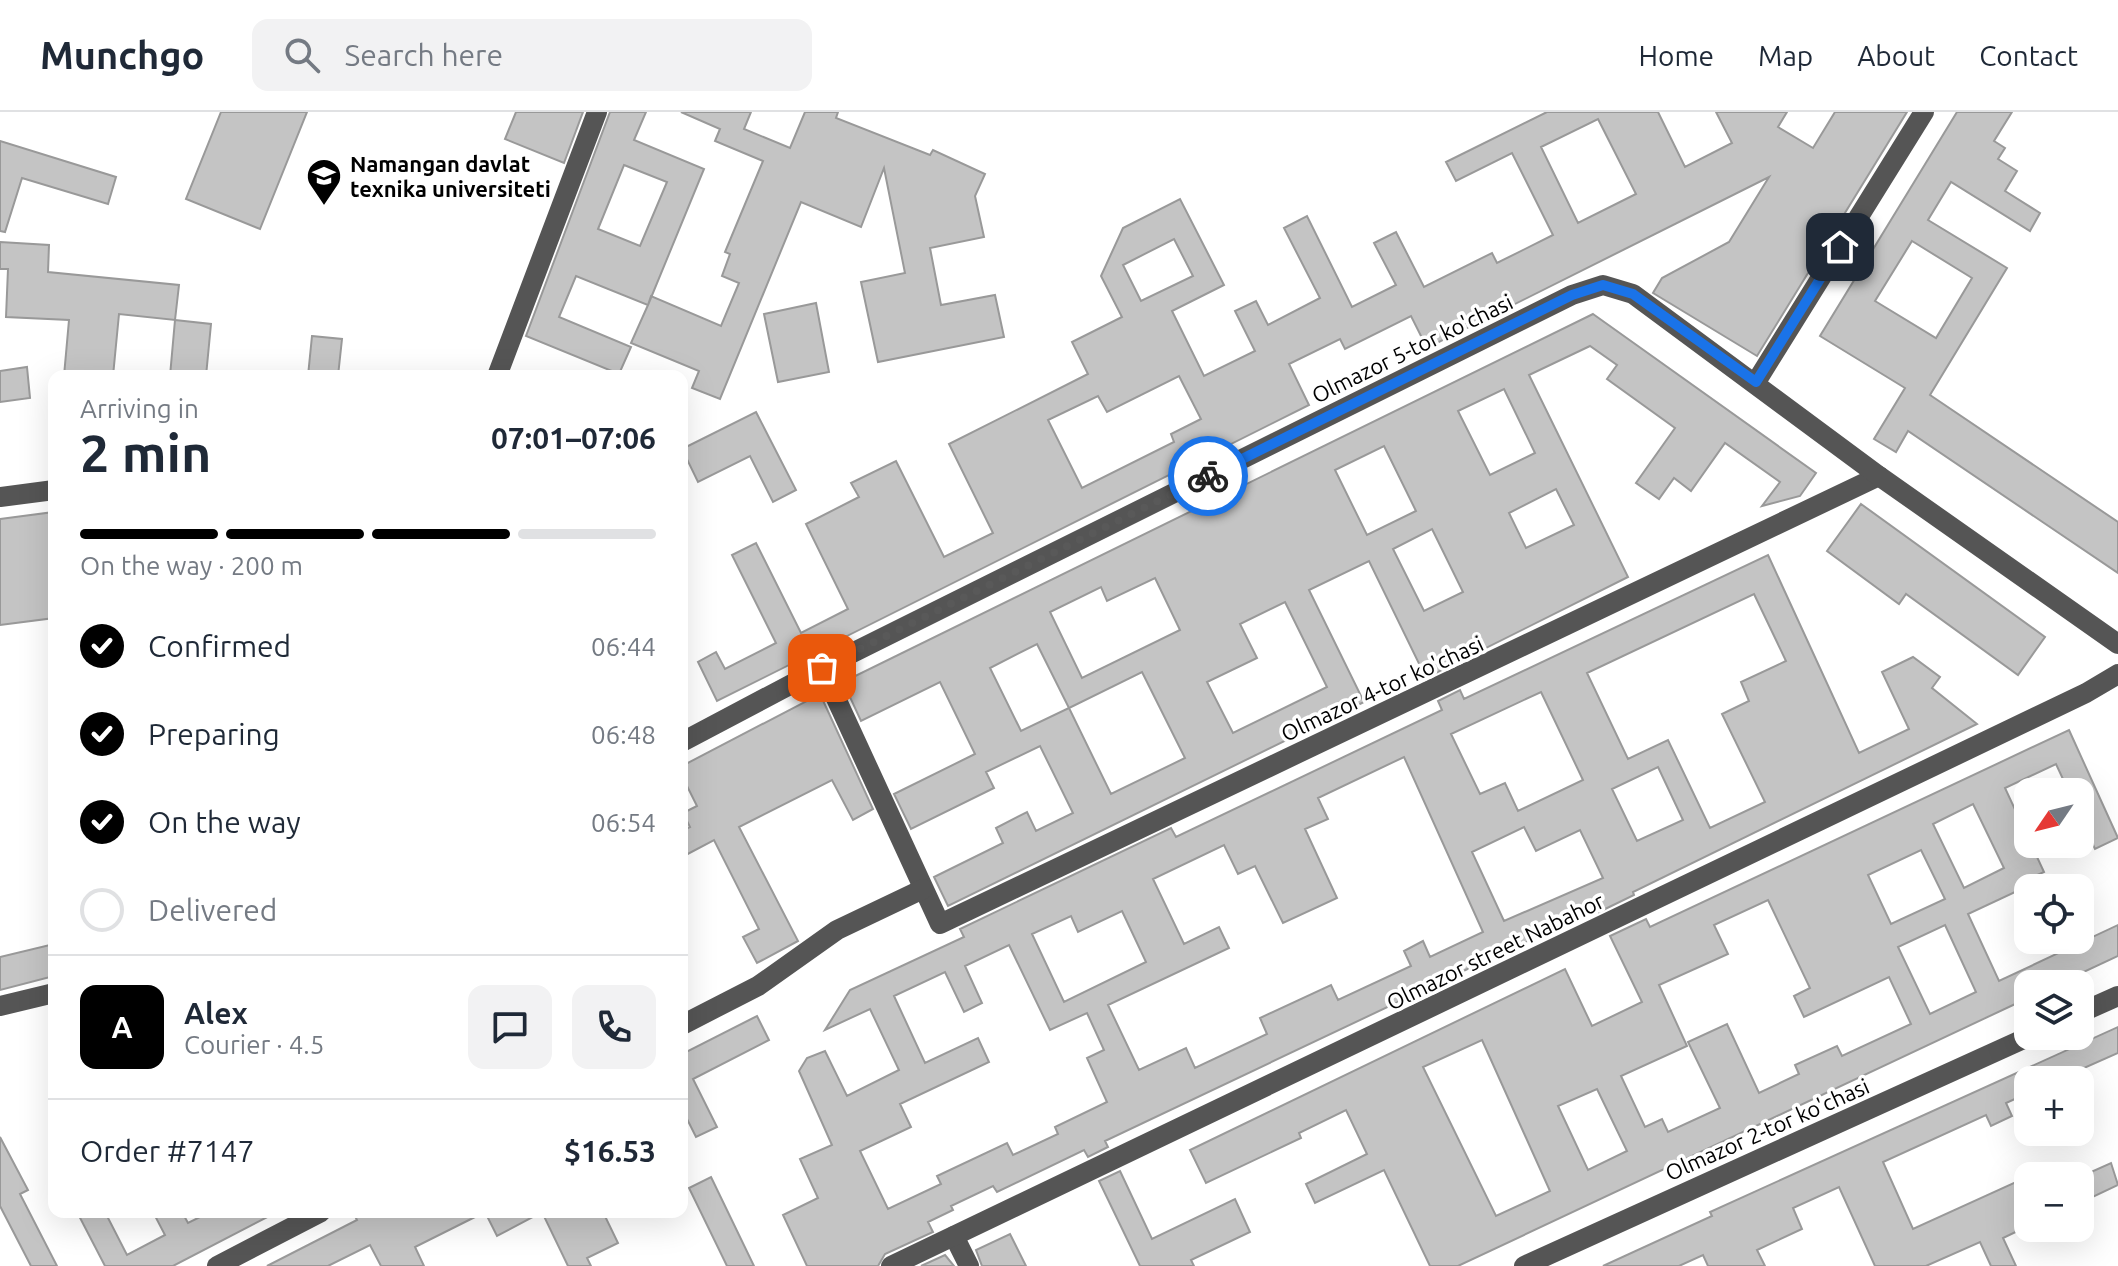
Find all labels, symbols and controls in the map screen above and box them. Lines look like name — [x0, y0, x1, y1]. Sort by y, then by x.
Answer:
search box — [252, 19, 812, 91]
icon: search — [280, 33, 324, 77]
text: Munchgo — [40, 34, 204, 76]
text: Search here — [344, 38, 503, 72]
text: Home — [1639, 40, 1714, 71]
text: Map — [1758, 40, 1813, 71]
text: About — [1857, 40, 1935, 71]
text: Contact — [1979, 40, 2078, 71]
place label: Namangan davlat texnika universiteti — [350, 151, 551, 201]
school or university icon: Namangan davlat texnika universiteti — [305, 157, 343, 207]
pin — [1806, 213, 1874, 281]
icon: home — [1818, 225, 1862, 269]
street label: Olmazor 5-tor ko'chasi — [1308, 288, 1516, 408]
text: Arriving in — [80, 394, 199, 423]
text: 07:01–07:06 — [491, 421, 656, 455]
text: 2 min — [80, 424, 211, 482]
courier — [1168, 436, 1248, 516]
icon: bike — [1186, 454, 1230, 498]
text: On the way · 200 m — [80, 551, 303, 580]
icon: check — [80, 624, 124, 668]
text: Confirmed — [148, 629, 291, 663]
street label: Olmazor 4-tor ko'chasi — [1277, 630, 1487, 746]
text: 06:44 — [591, 632, 656, 661]
pin — [788, 634, 856, 702]
icon: bag — [800, 646, 844, 690]
icon: check — [80, 712, 124, 756]
text: Preparing — [148, 717, 280, 751]
text: 06:48 — [591, 720, 656, 749]
north arrow — [2014, 778, 2094, 858]
map controls — [2014, 778, 2094, 1242]
icon: check — [80, 800, 124, 844]
text: On the way — [148, 805, 301, 839]
text: 06:54 — [591, 808, 656, 837]
button: locate — [2014, 874, 2094, 954]
street label: Olmazor street Nabahor — [1382, 887, 1608, 1015]
text: Delivered — [148, 893, 277, 927]
button: layers — [2014, 970, 2094, 1050]
button: chat — [468, 985, 552, 1069]
button: phone — [572, 985, 656, 1069]
text: Alex — [184, 996, 248, 1030]
text: A — [111, 1010, 133, 1044]
text: Courier · 4.5 — [184, 1030, 324, 1059]
button: + — [2014, 1066, 2094, 1146]
street label: Olmazor 2-tor ko'chasi — [1661, 1073, 1873, 1185]
text: Order #7147 — [80, 1134, 254, 1168]
text: $16.53 — [564, 1134, 656, 1168]
button: − — [2014, 1162, 2094, 1242]

